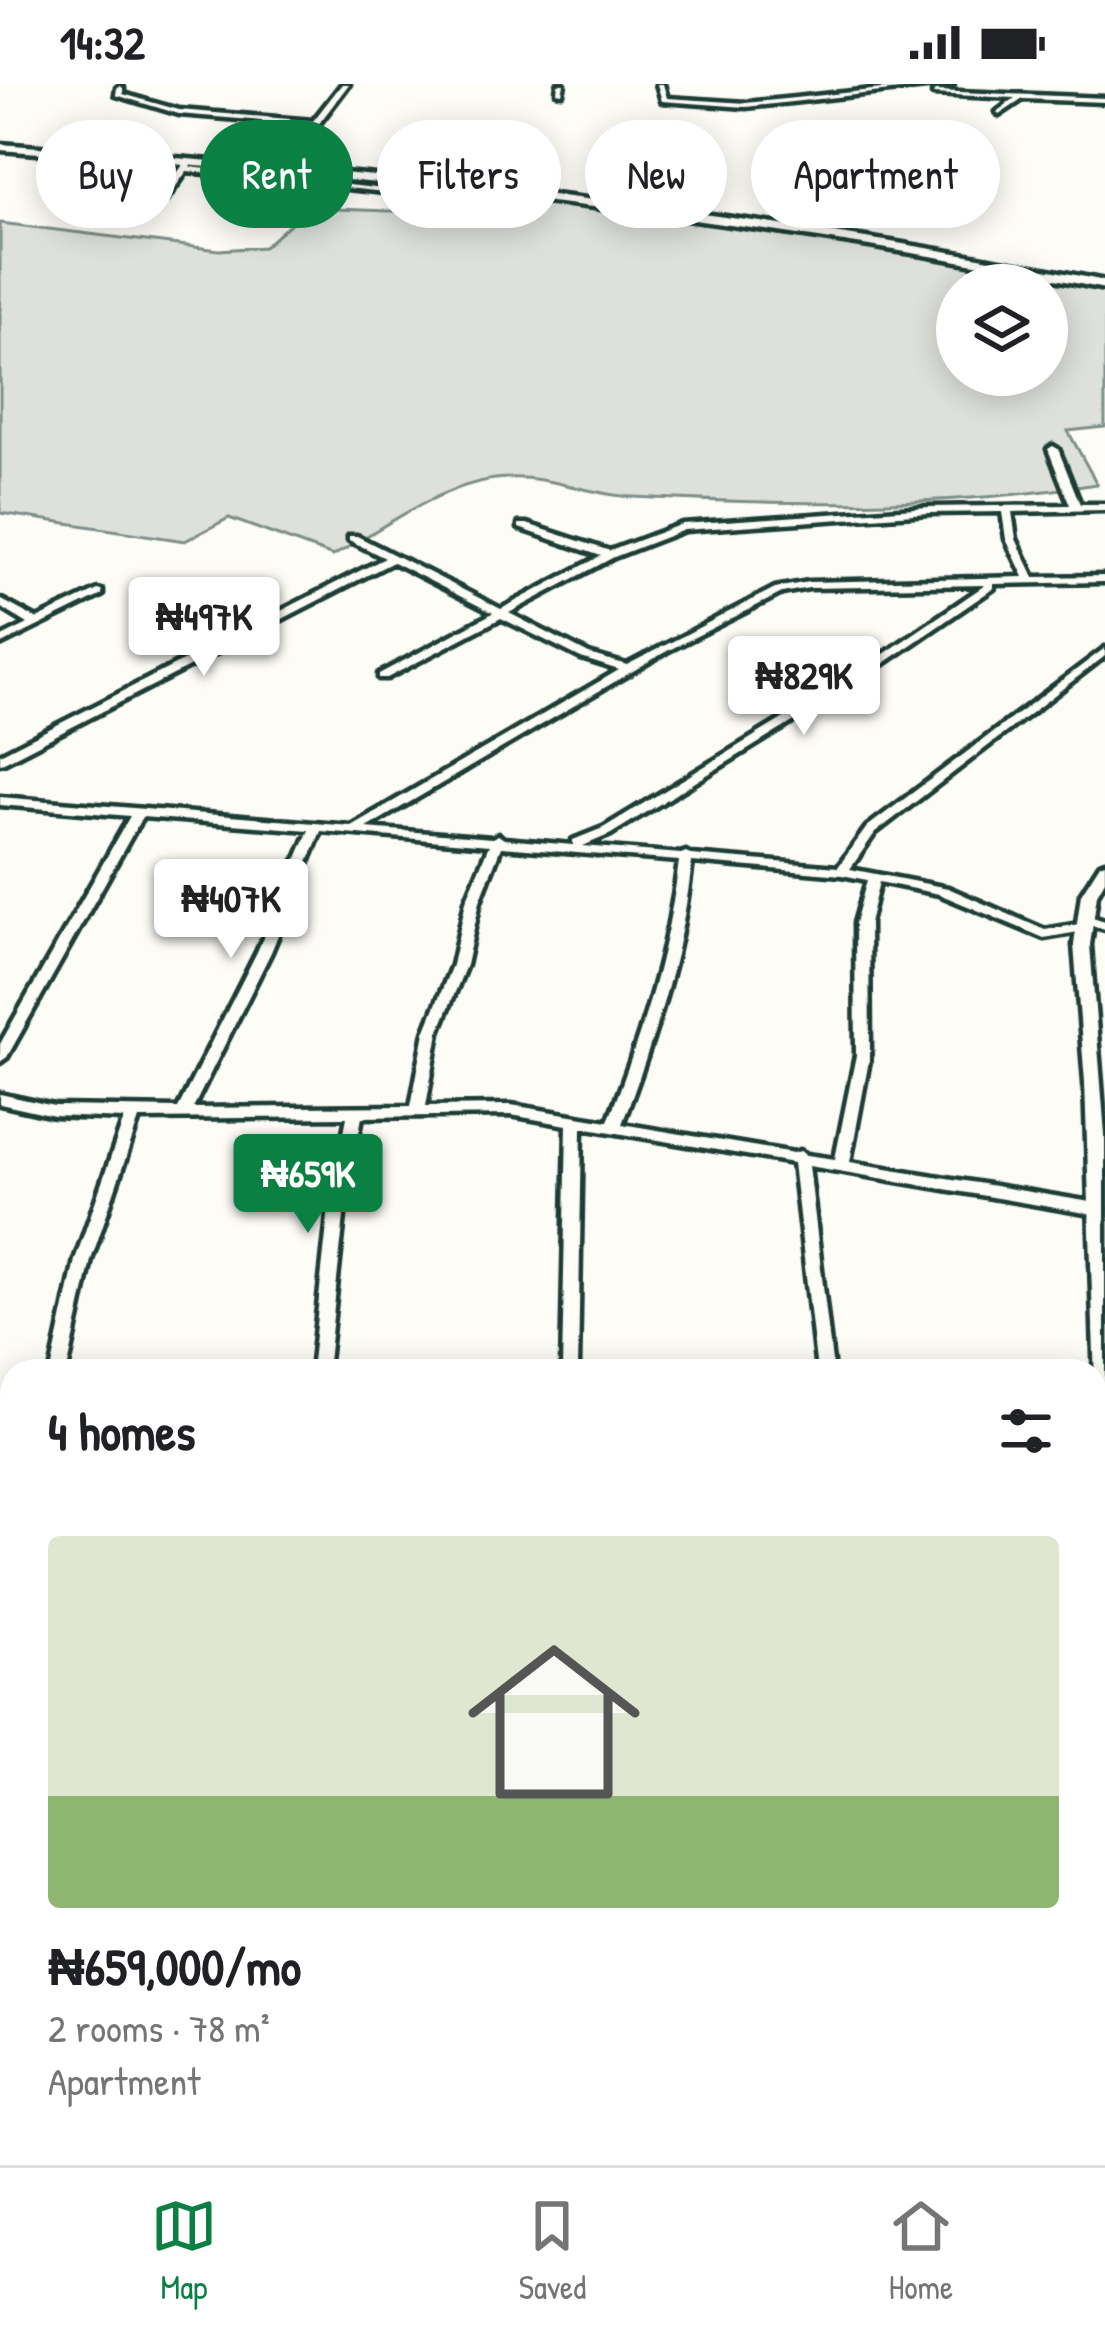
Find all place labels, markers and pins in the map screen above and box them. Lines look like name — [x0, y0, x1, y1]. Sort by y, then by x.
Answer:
pin: ₦497K — [120, 577, 288, 679]
pin: ₦829K — [720, 636, 888, 738]
pin: ₦407K — [147, 859, 315, 961]
pin: ₦659K — [224, 1134, 392, 1236]

